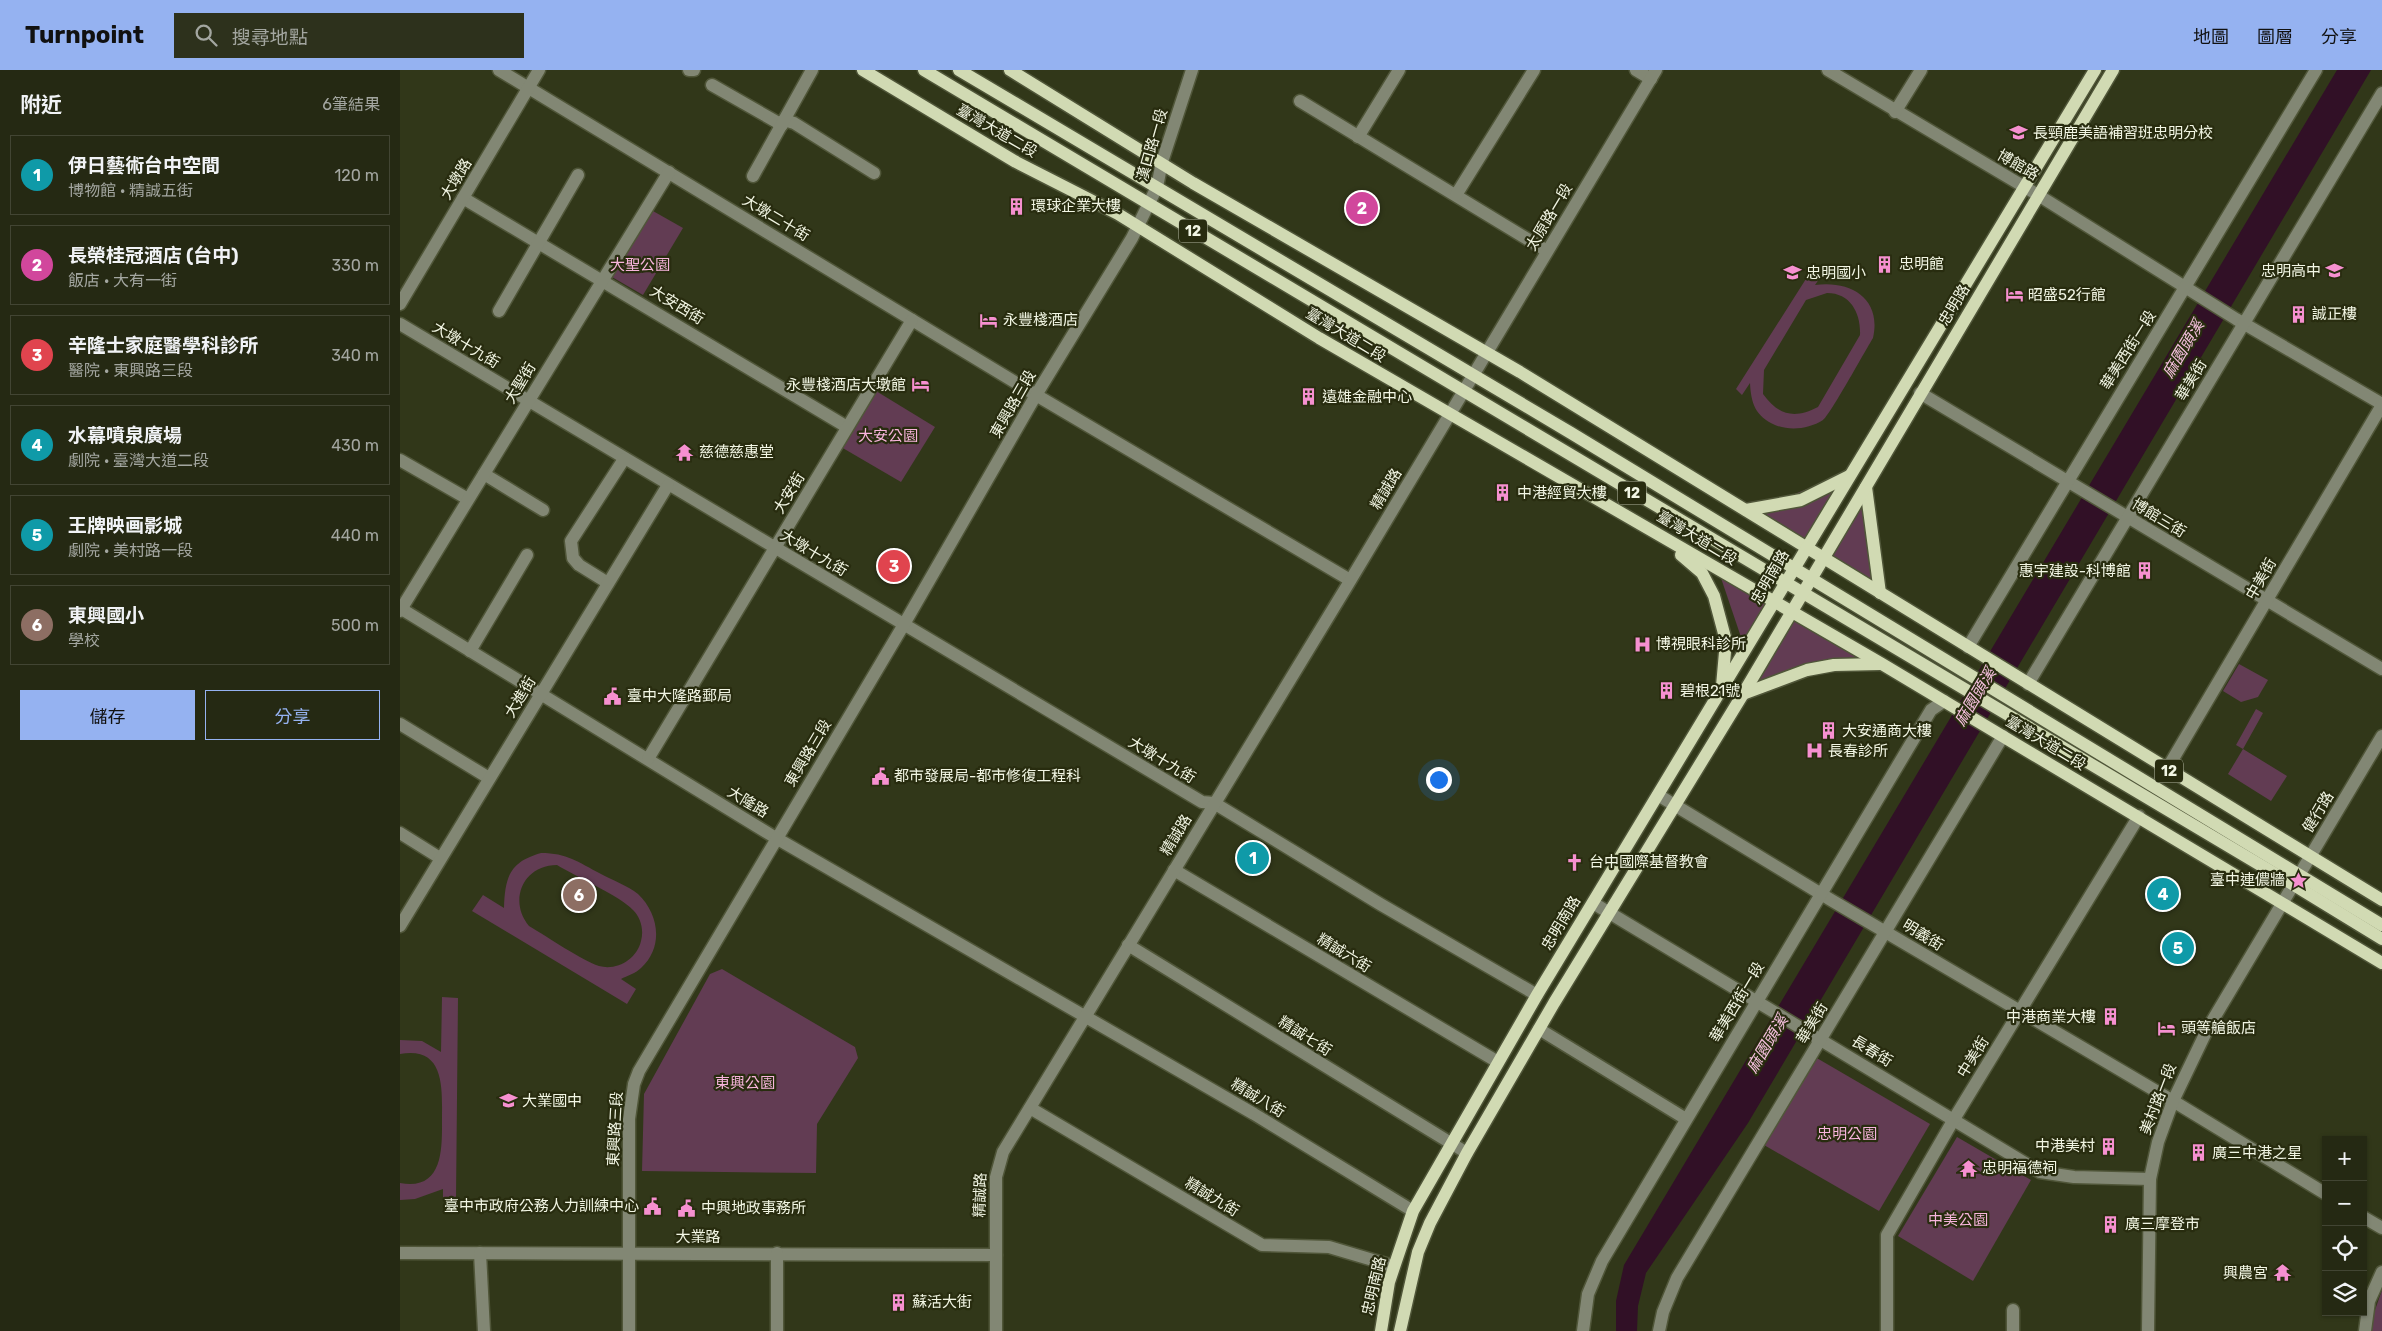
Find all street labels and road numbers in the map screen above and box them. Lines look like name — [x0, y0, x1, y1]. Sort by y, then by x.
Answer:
street label: 臺灣大道二段 — [954, 101, 1040, 161]
street label: 漢口路一段 — [1133, 106, 1171, 184]
street label: 博館路 — [1994, 146, 2042, 184]
street label: 大墩路 — [437, 155, 475, 203]
street label: 太原路一段 — [1522, 180, 1576, 254]
street label: 大墩二十街 — [739, 191, 813, 245]
road number: 12 — [1179, 220, 1207, 242]
street label: 忠明路 — [1935, 281, 1973, 329]
street label: 大安西街 — [647, 282, 707, 328]
street label: 臺灣大道二段 — [1303, 304, 1389, 366]
street label: 華美西街一段 — [2097, 307, 2159, 393]
street label: 大墩十九街 — [429, 318, 503, 372]
street label: 華美街 — [2172, 356, 2210, 404]
street label: 大聖街 — [501, 359, 539, 407]
street label: 東興路三段 — [986, 367, 1040, 441]
street label: 精誠路 — [1367, 465, 1405, 513]
street label: 大安街 — [770, 469, 808, 517]
road number: 12 — [1618, 482, 1646, 504]
street label: 博館三街 — [2129, 495, 2189, 541]
street label: 臺灣大道二段 — [1654, 507, 1740, 569]
street label: 大墩十九街 — [777, 526, 851, 580]
street label: 忠明南路 — [1747, 547, 1793, 607]
street label: 中美街 — [2242, 555, 2280, 603]
street label: 大進街 — [501, 673, 539, 721]
street label: 臺灣大道二段 — [2003, 712, 2089, 774]
street label: 東興路三段 — [781, 716, 835, 790]
street label: 大墩十九街 — [1125, 733, 1199, 787]
road number: 12 — [2155, 759, 2183, 782]
street label: 大隆路 — [724, 783, 772, 821]
street label: 健行路 — [2299, 788, 2337, 836]
street label: 精誠路 — [1157, 811, 1195, 859]
street label: 忠明南路 — [1538, 893, 1584, 953]
street label: 明義街 — [1899, 916, 1947, 954]
street label: 精誠六街 — [1314, 930, 1374, 976]
street label: 華美西街一段 — [1706, 959, 1768, 1045]
street label: 華美街 — [1793, 999, 1831, 1047]
street label: 精誠七街 — [1275, 1012, 1335, 1060]
street label: 長春街 — [1848, 1032, 1896, 1070]
street label: 中美街 — [1953, 1033, 1993, 1081]
street label: 美村路一段 — [2136, 1061, 2180, 1137]
street label: 精誠八街 — [1228, 1075, 1288, 1121]
street label: 東興路三段 — [604, 1091, 626, 1167]
street label: 精誠路 — [970, 1172, 990, 1218]
street label: 精誠九街 — [1182, 1174, 1242, 1220]
street label: 大業路 — [675, 1228, 721, 1246]
street label: 忠明南路 — [1358, 1255, 1390, 1317]

